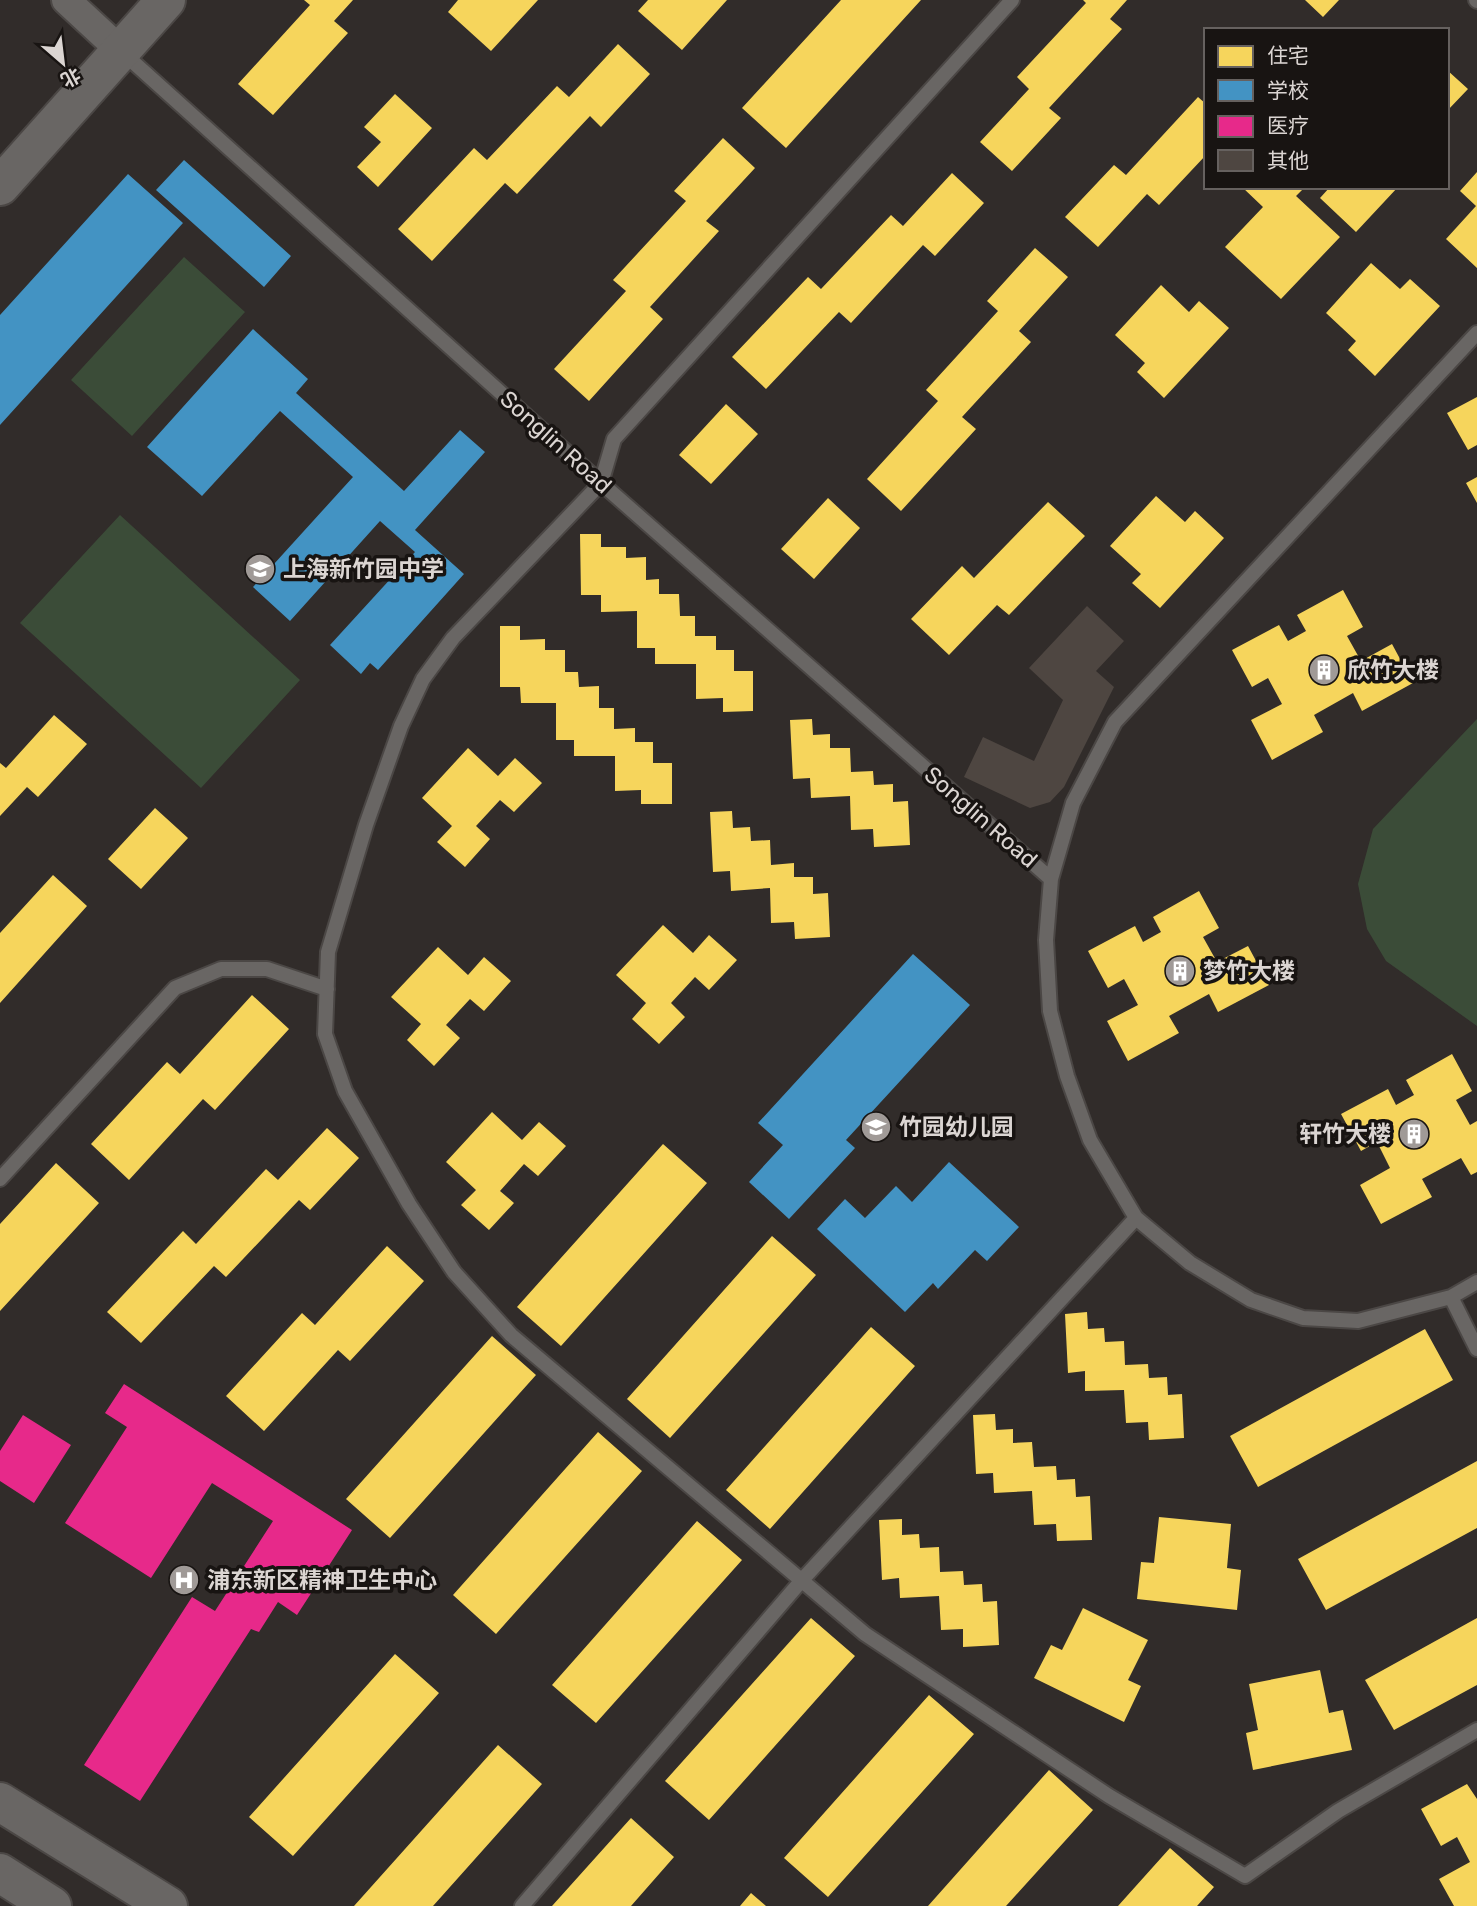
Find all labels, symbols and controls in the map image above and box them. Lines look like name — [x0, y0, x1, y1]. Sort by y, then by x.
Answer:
north arrow — [28, 28, 98, 98]
legend — [1204, 28, 1449, 189]
text: 住宅 — [1267, 43, 1309, 68]
text: 北 — [57, 63, 85, 92]
text: 学校 — [1267, 78, 1309, 103]
text: 医疗 — [1267, 113, 1309, 138]
text: 其他 — [1267, 148, 1309, 173]
street label: Songlin Road — [494, 385, 618, 499]
school or university icon: 上海新竹园中学 — [243, 552, 277, 586]
place label: 上海新竹园中学 — [283, 555, 444, 583]
building icon: 欣竹大楼 — [1307, 653, 1341, 687]
place label: 欣竹大楼 — [1347, 656, 1439, 684]
street label: Songlin Road — [919, 760, 1043, 874]
building icon: 梦竹大楼 — [1163, 954, 1197, 988]
place label: 梦竹大楼 — [1203, 957, 1295, 985]
school or university icon: 竹园幼儿园 — [859, 1110, 893, 1144]
place label: 竹园幼儿园 — [899, 1113, 1014, 1141]
building icon: 轩竹大楼 — [1397, 1117, 1431, 1151]
place label: 轩竹大楼 — [1299, 1120, 1391, 1148]
hospital icon: 浦东新区精神卫生中心 — [167, 1563, 201, 1597]
place label: 浦东新区精神卫生中心 — [207, 1566, 437, 1594]

